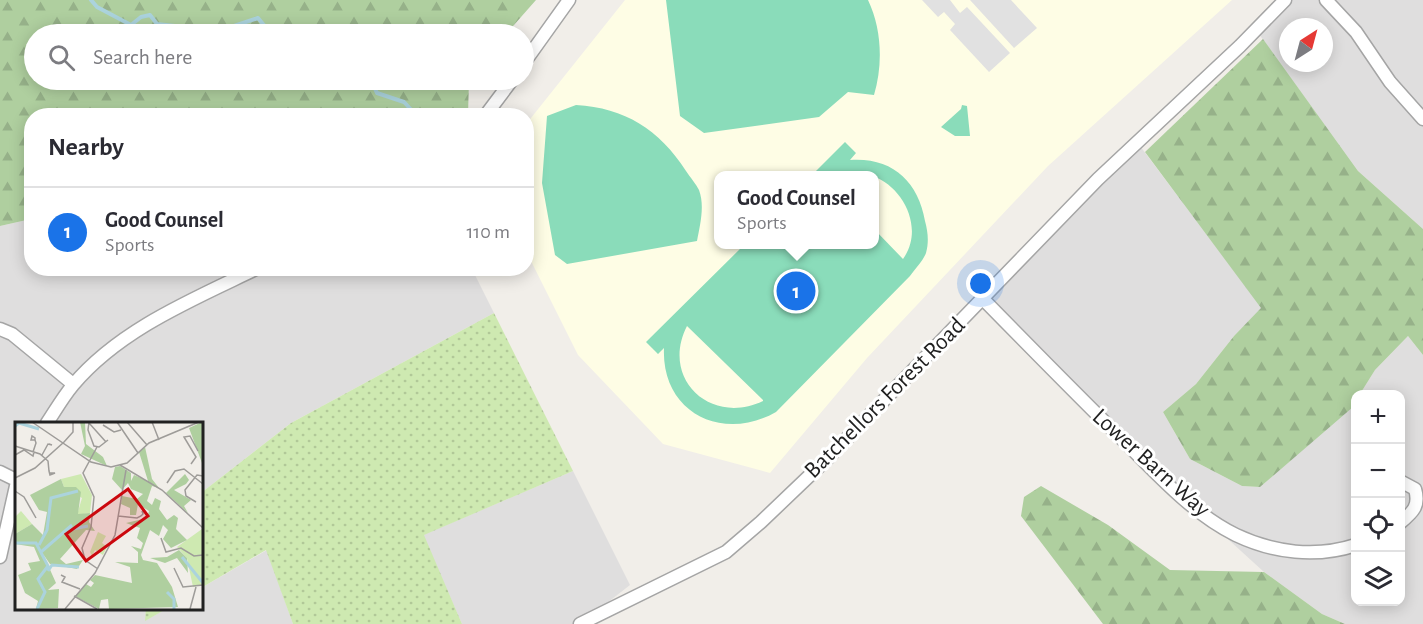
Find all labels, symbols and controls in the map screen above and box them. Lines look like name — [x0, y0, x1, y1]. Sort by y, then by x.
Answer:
north arrow — [1279, 18, 1333, 72]
search box — [24, 24, 534, 90]
icon: search — [45, 41, 78, 74]
text: Search here — [93, 46, 192, 68]
text: Nearby — [48, 134, 124, 160]
popup — [714, 171, 879, 249]
text: Good Counsel — [737, 187, 856, 209]
text: Good Counsel — [105, 209, 224, 231]
text: Sports — [737, 213, 787, 233]
text: 1 — [64, 222, 71, 242]
text: 110 m — [466, 222, 510, 242]
text: Sports — [105, 235, 154, 255]
pin: 1 — [776, 268, 816, 314]
your location — [966, 269, 995, 298]
street label: Batchellors Forest Road — [800, 313, 970, 483]
map controls — [1351, 390, 1405, 606]
button: + — [1351, 390, 1405, 444]
street label: Lower Barn Way — [1088, 404, 1214, 522]
inset map — [15, 422, 202, 609]
button: − — [1351, 444, 1405, 498]
button: locate — [1351, 498, 1405, 552]
button: layers — [1351, 552, 1405, 606]

